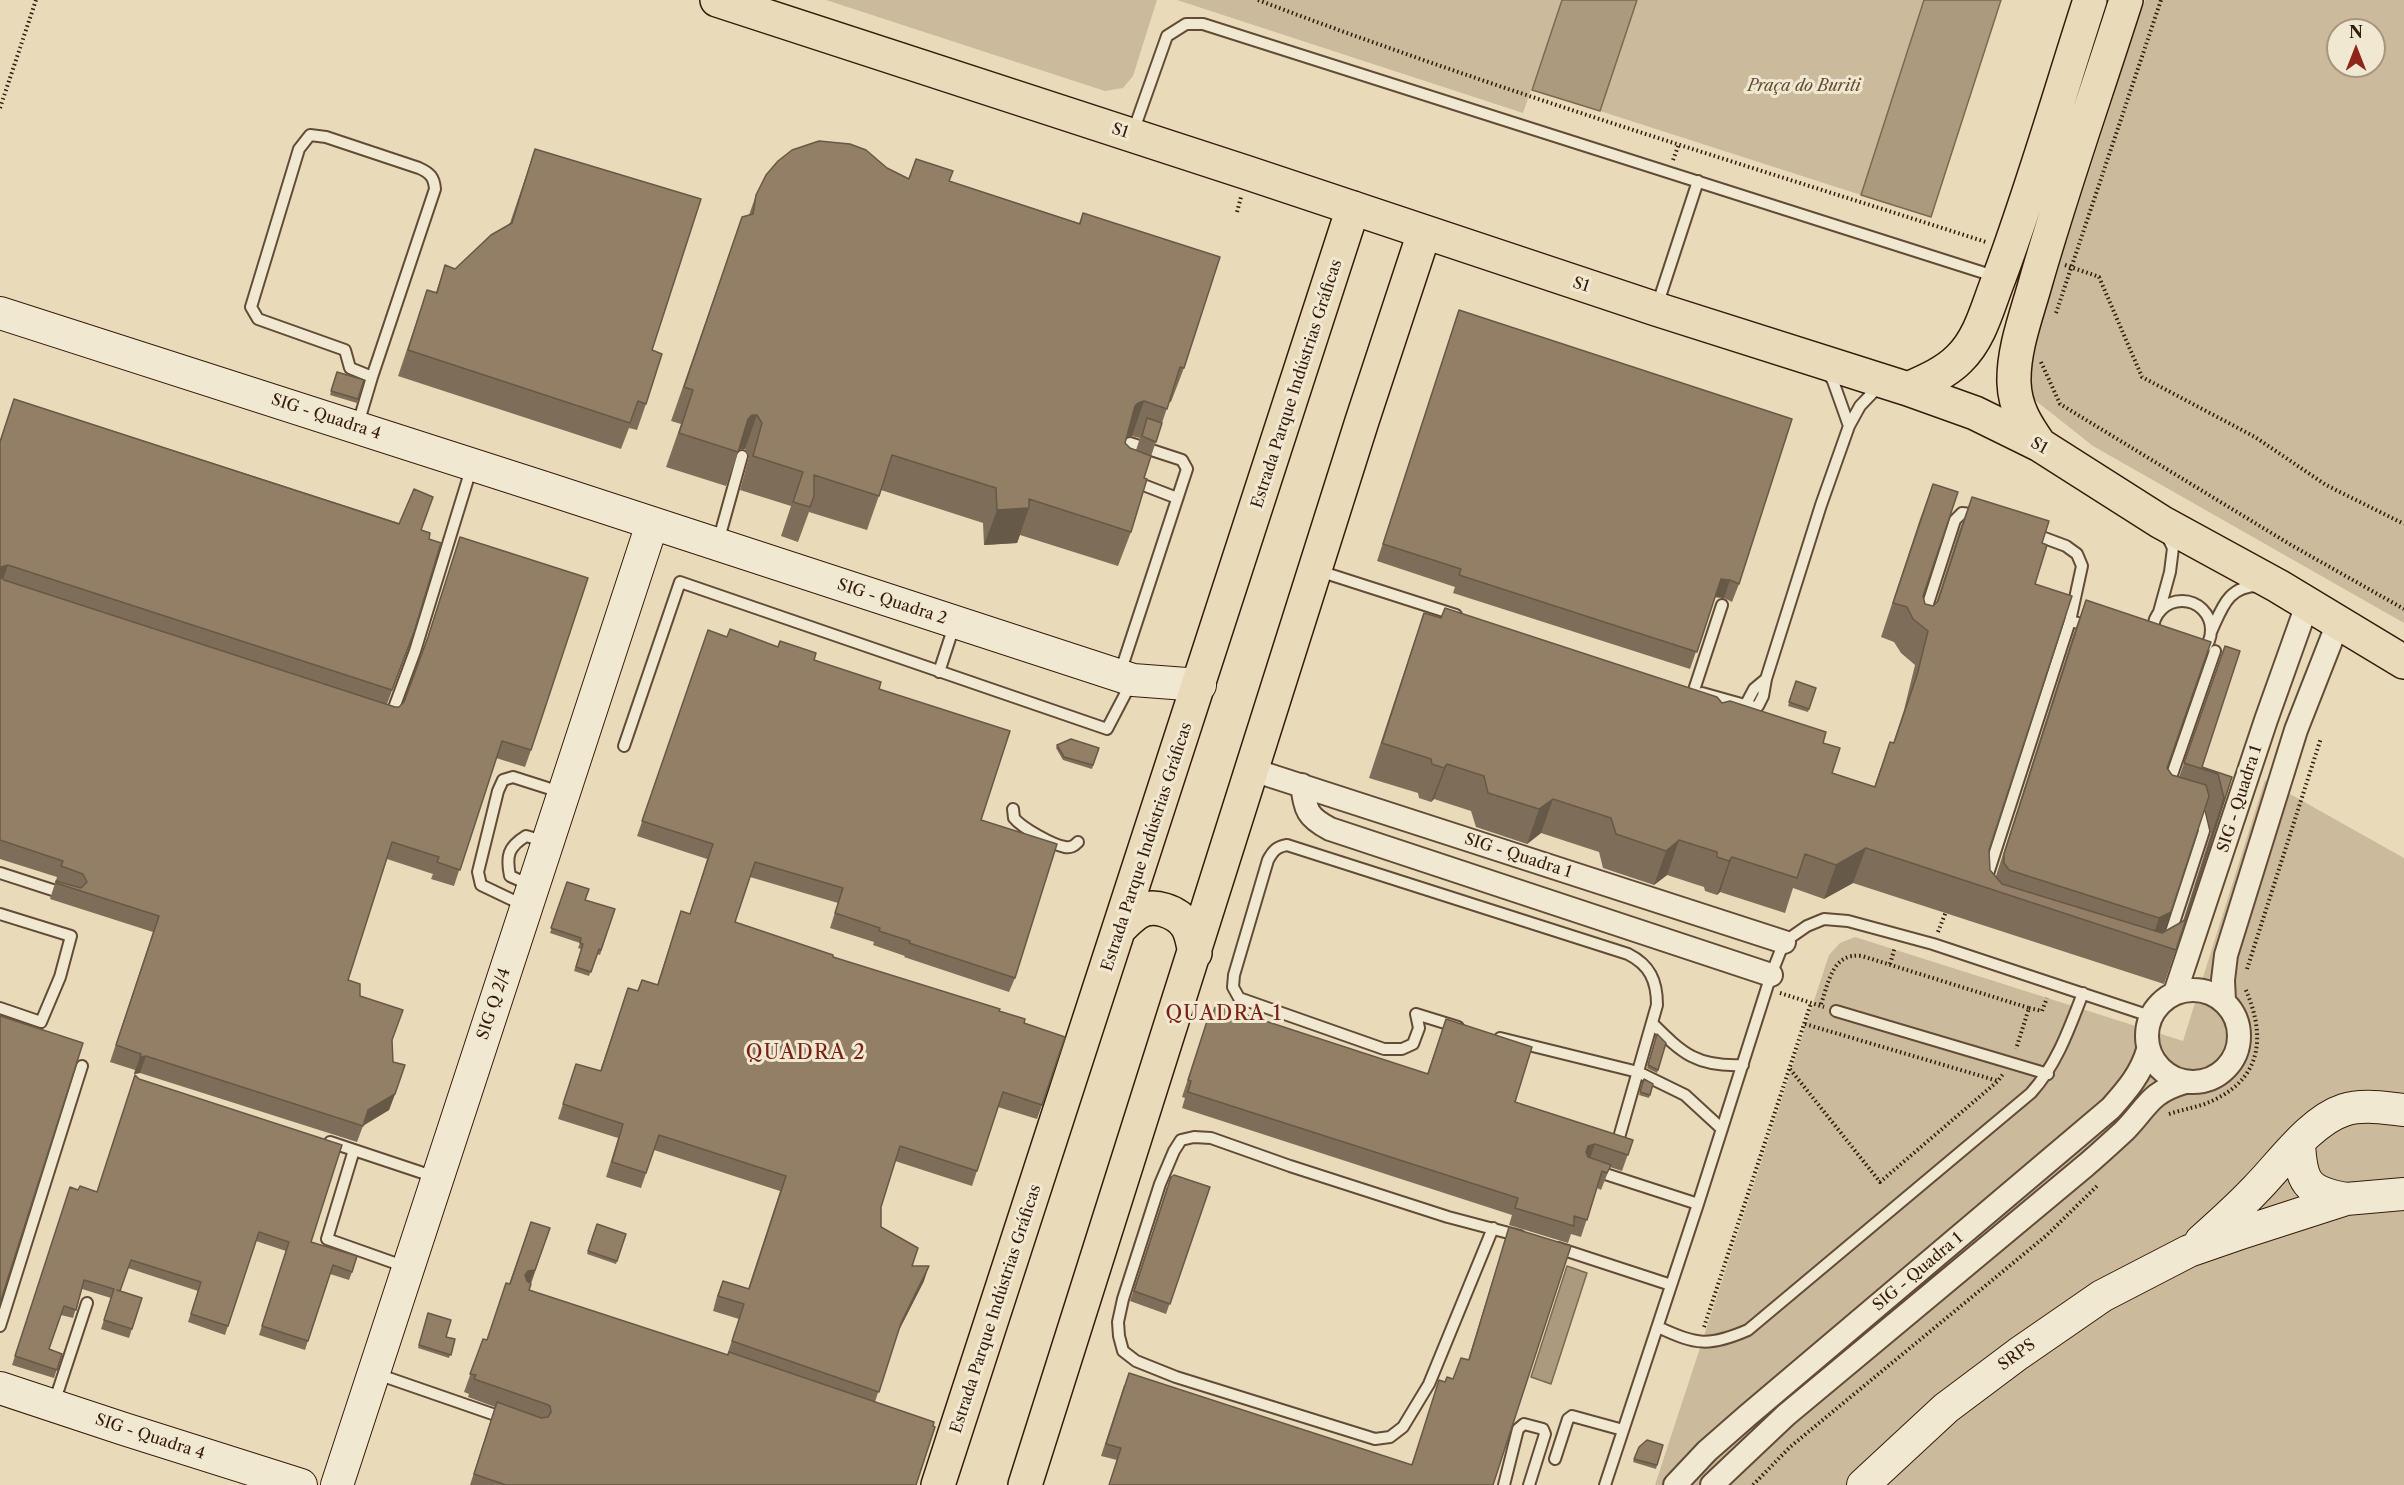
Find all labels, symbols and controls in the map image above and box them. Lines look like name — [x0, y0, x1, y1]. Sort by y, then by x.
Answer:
north arrow — [2326, 18, 2386, 78]
text: N — [2349, 22, 2363, 42]
park label: Praça do Buriti — [1747, 76, 1861, 96]
street label: S1 — [1109, 119, 1131, 143]
street label: Estrada Parque Indústrias Gráficas — [1248, 257, 1346, 511]
street label: S1 — [1570, 273, 1592, 297]
street label: SIG - Quadra 4 — [269, 390, 383, 444]
street label: S1 — [2027, 434, 2051, 458]
street label: SIG - Quadra 2 — [835, 575, 949, 629]
street label: Estrada Parque Indústrias Gráficas — [1098, 720, 1196, 974]
street label: SIG - Quadra 1 — [2214, 743, 2266, 855]
street label: SIG - Quadra 1 — [1462, 830, 1574, 882]
street label: SIG Q 2/4 — [473, 966, 515, 1042]
district label: QUADRA 1 — [1165, 1002, 1283, 1026]
district label: QUADRA 2 — [746, 1041, 866, 1065]
street label: Estrada Parque Indústrias Gráficas — [947, 1182, 1045, 1436]
street label: SIG - Quadra 1 — [1869, 1229, 1967, 1315]
street label: SRPS — [1995, 1335, 2039, 1375]
street label: SIG - Quadra 4 — [93, 1410, 207, 1464]

